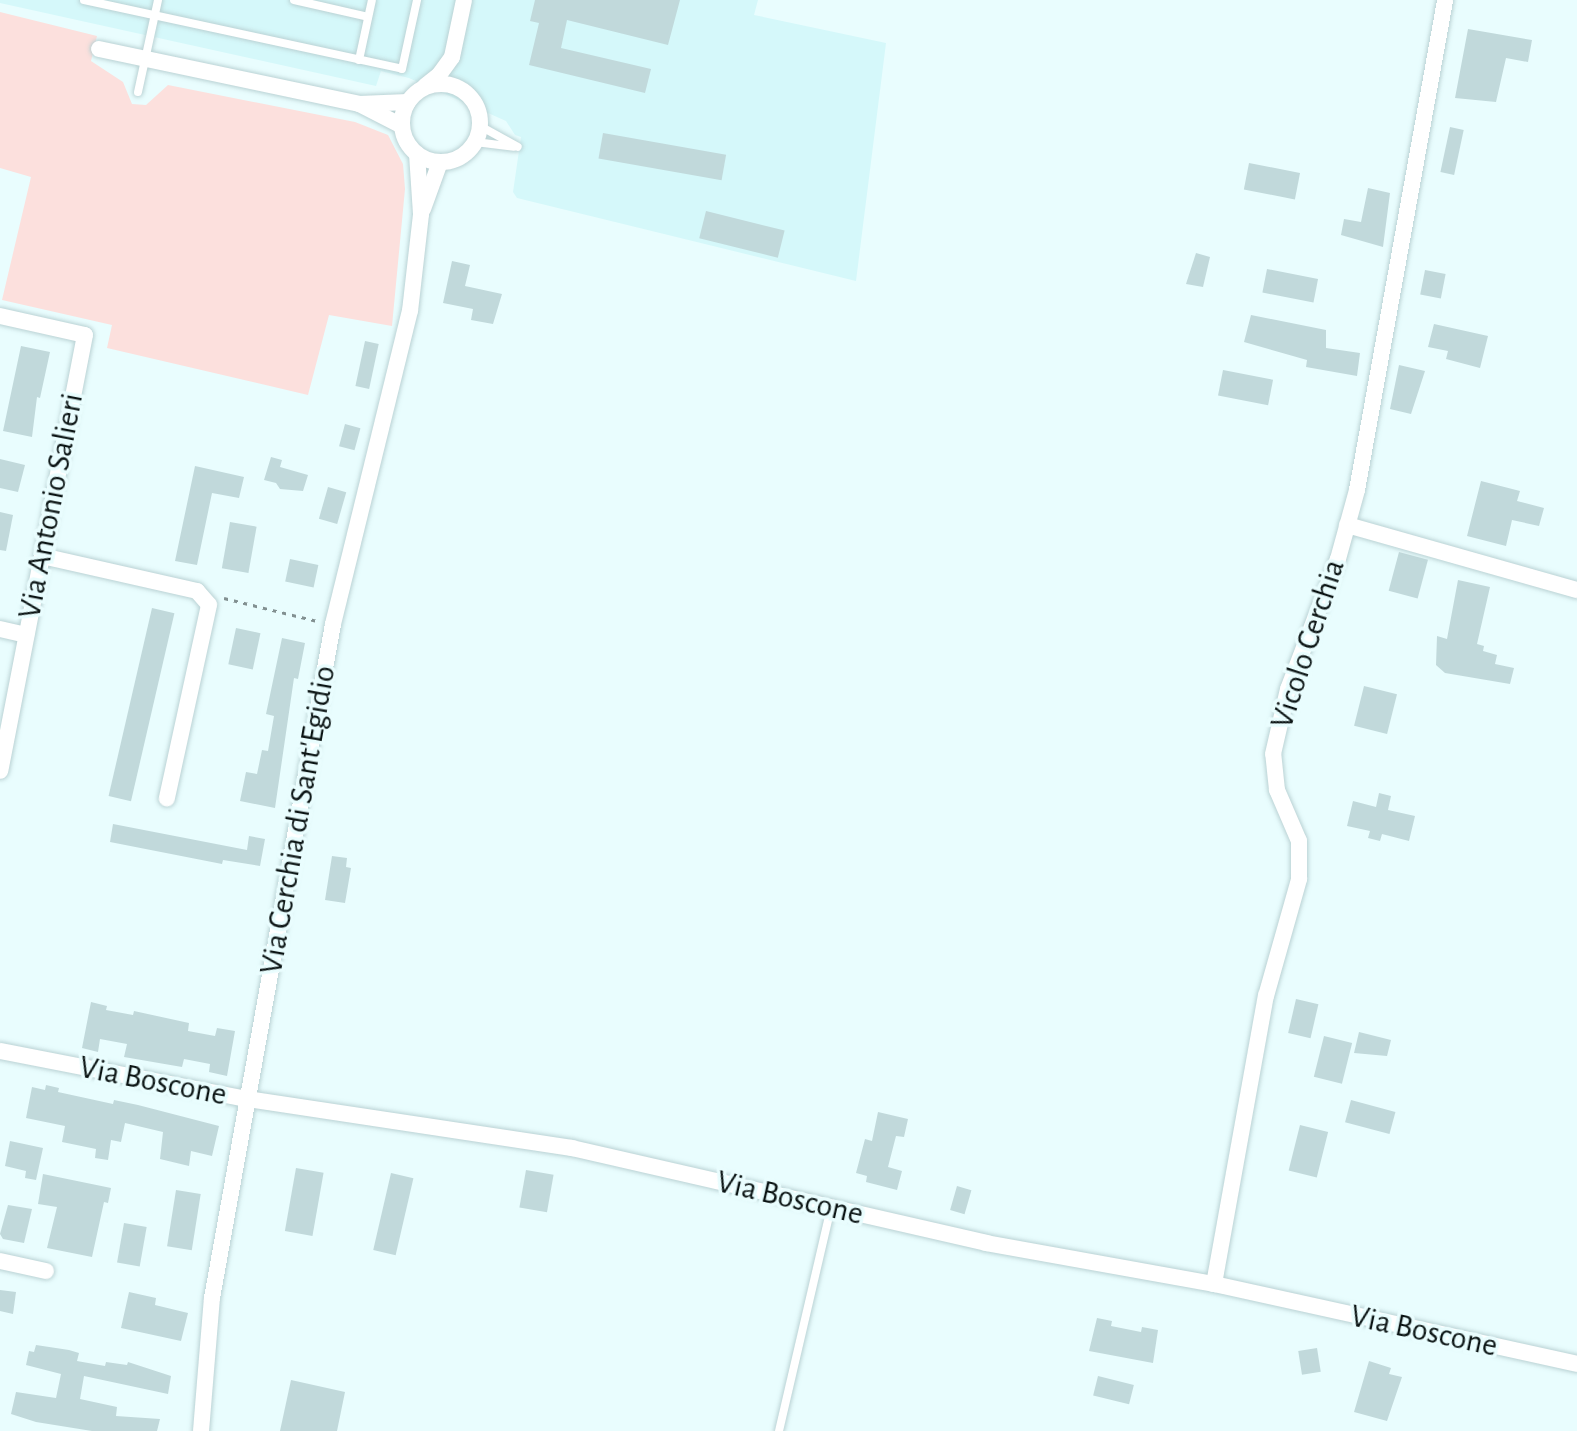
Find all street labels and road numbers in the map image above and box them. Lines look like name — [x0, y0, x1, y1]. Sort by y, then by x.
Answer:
street label: Via Antonio Salieri — [10, 390, 92, 622]
street label: Vicolo Cerchia — [1263, 555, 1353, 733]
street label: Via Cerchia di Sant'Egidio — [252, 663, 344, 977]
street label: Via Boscone — [76, 1048, 230, 1114]
street label: Via Boscone — [713, 1163, 867, 1233]
street label: Via Boscone — [1347, 1297, 1501, 1365]

